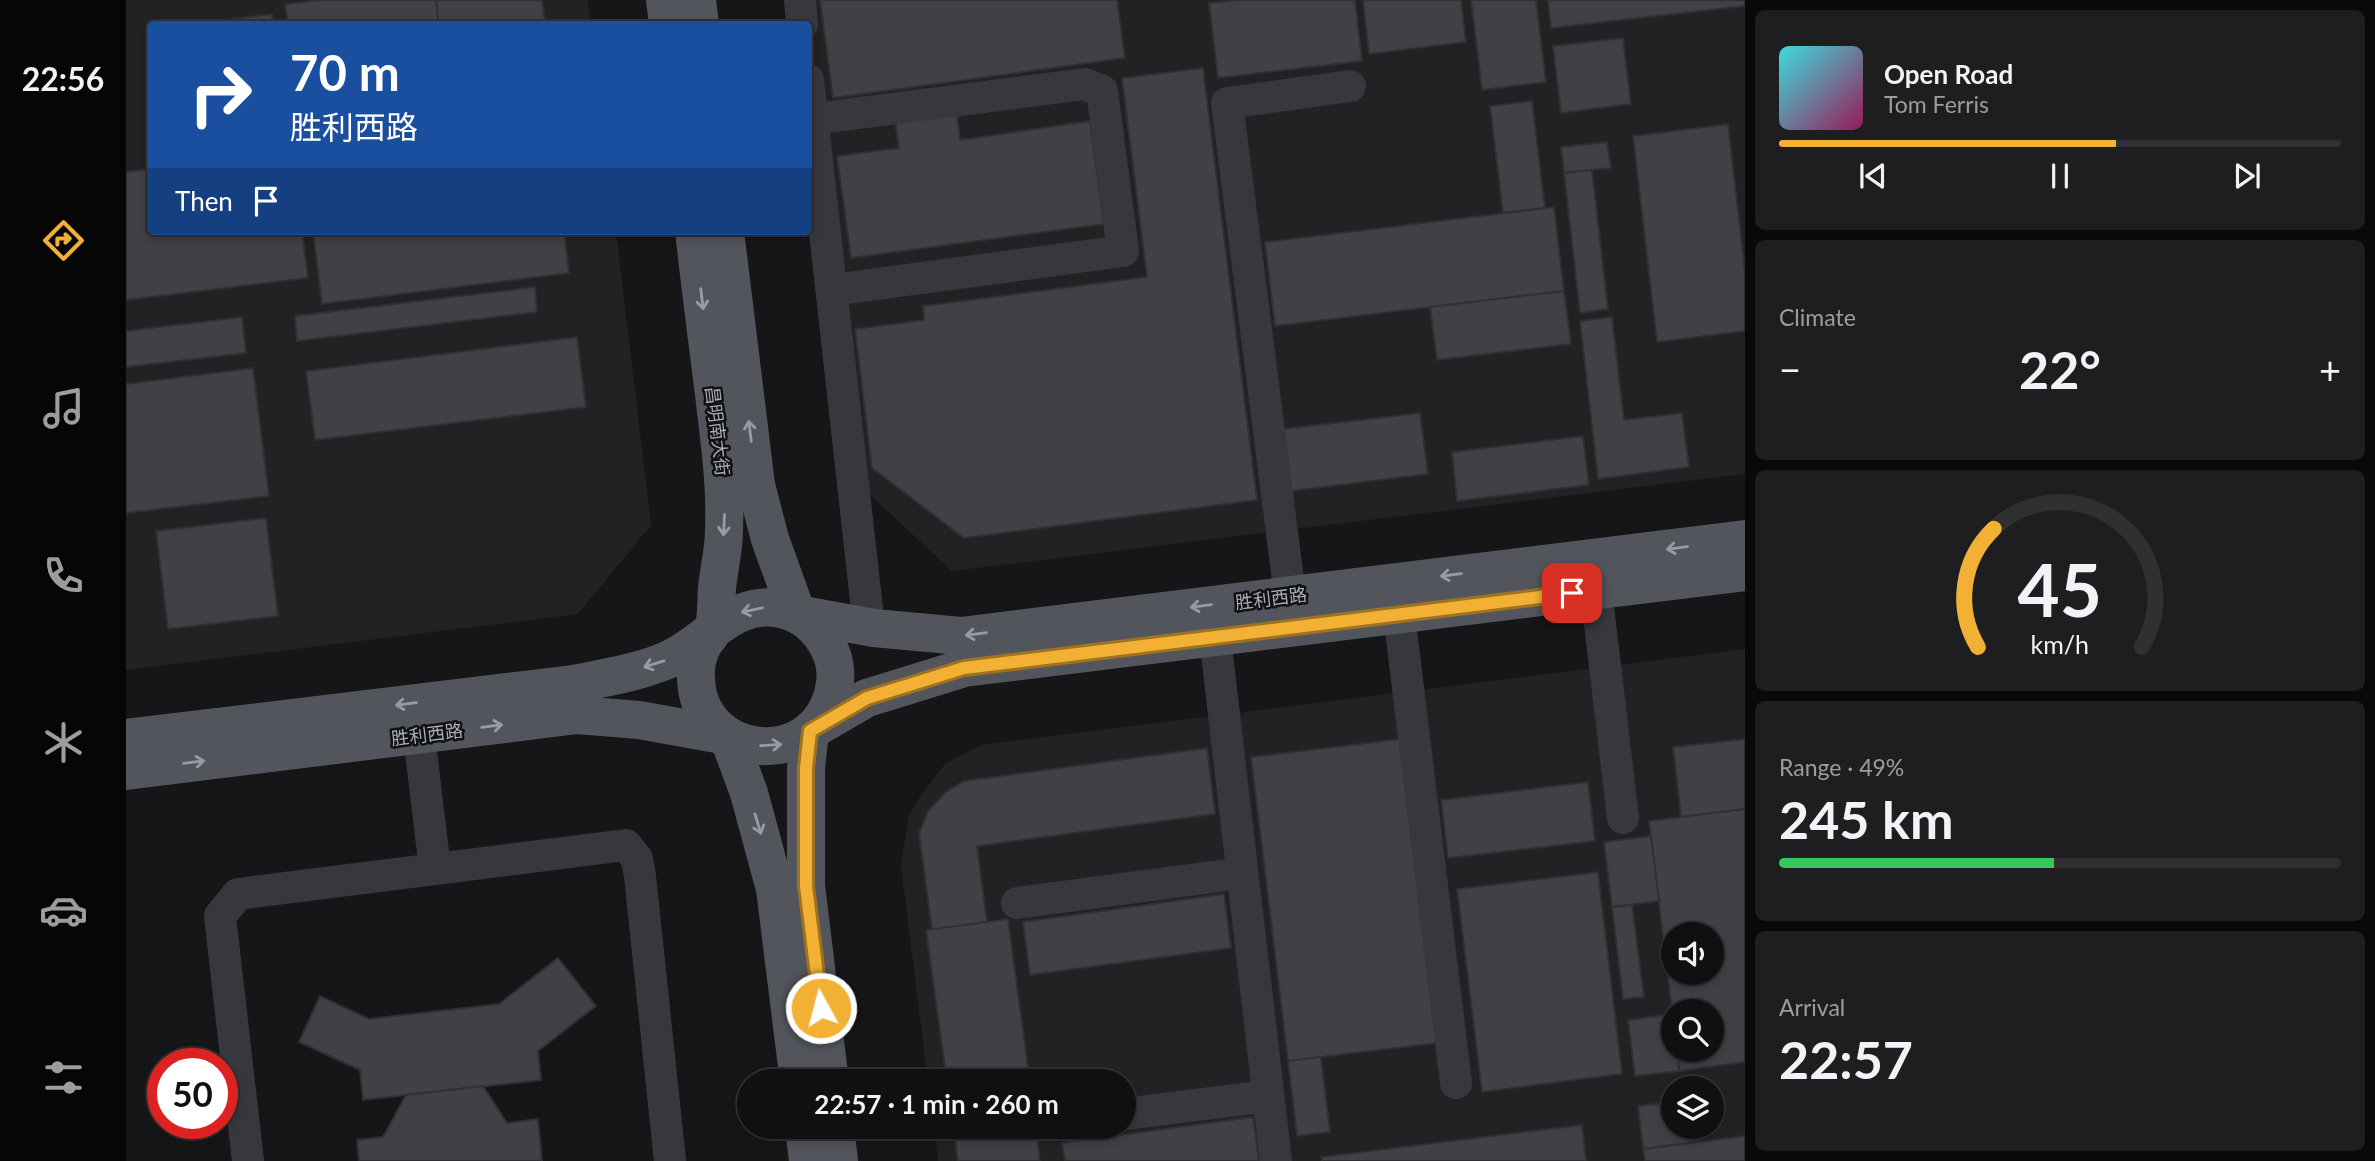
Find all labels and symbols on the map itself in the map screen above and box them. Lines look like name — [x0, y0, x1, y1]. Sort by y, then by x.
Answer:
one-way arrow — [696, 287, 709, 310]
street label: 昌明南大街 — [702, 385, 734, 477]
one-way arrow — [743, 420, 756, 442]
one-way arrow — [718, 513, 731, 536]
one-way arrow — [1666, 541, 1689, 554]
pin — [1542, 563, 1602, 623]
one-way arrow — [1441, 569, 1463, 582]
street label: 胜利西路 — [1234, 583, 1308, 613]
one-way arrow — [1191, 600, 1213, 613]
one-way arrow — [741, 603, 764, 617]
one-way arrow — [965, 627, 987, 640]
one-way arrow — [643, 659, 665, 672]
one-way arrow — [395, 698, 417, 711]
street label: 胜利西路 — [390, 719, 464, 749]
one-way arrow — [481, 719, 503, 732]
one-way arrow — [760, 739, 783, 752]
one-way arrow — [182, 756, 205, 769]
one-way arrow — [753, 812, 766, 834]
position arrow — [784, 971, 858, 1045]
speed limit sign: 50 — [147, 1048, 238, 1139]

